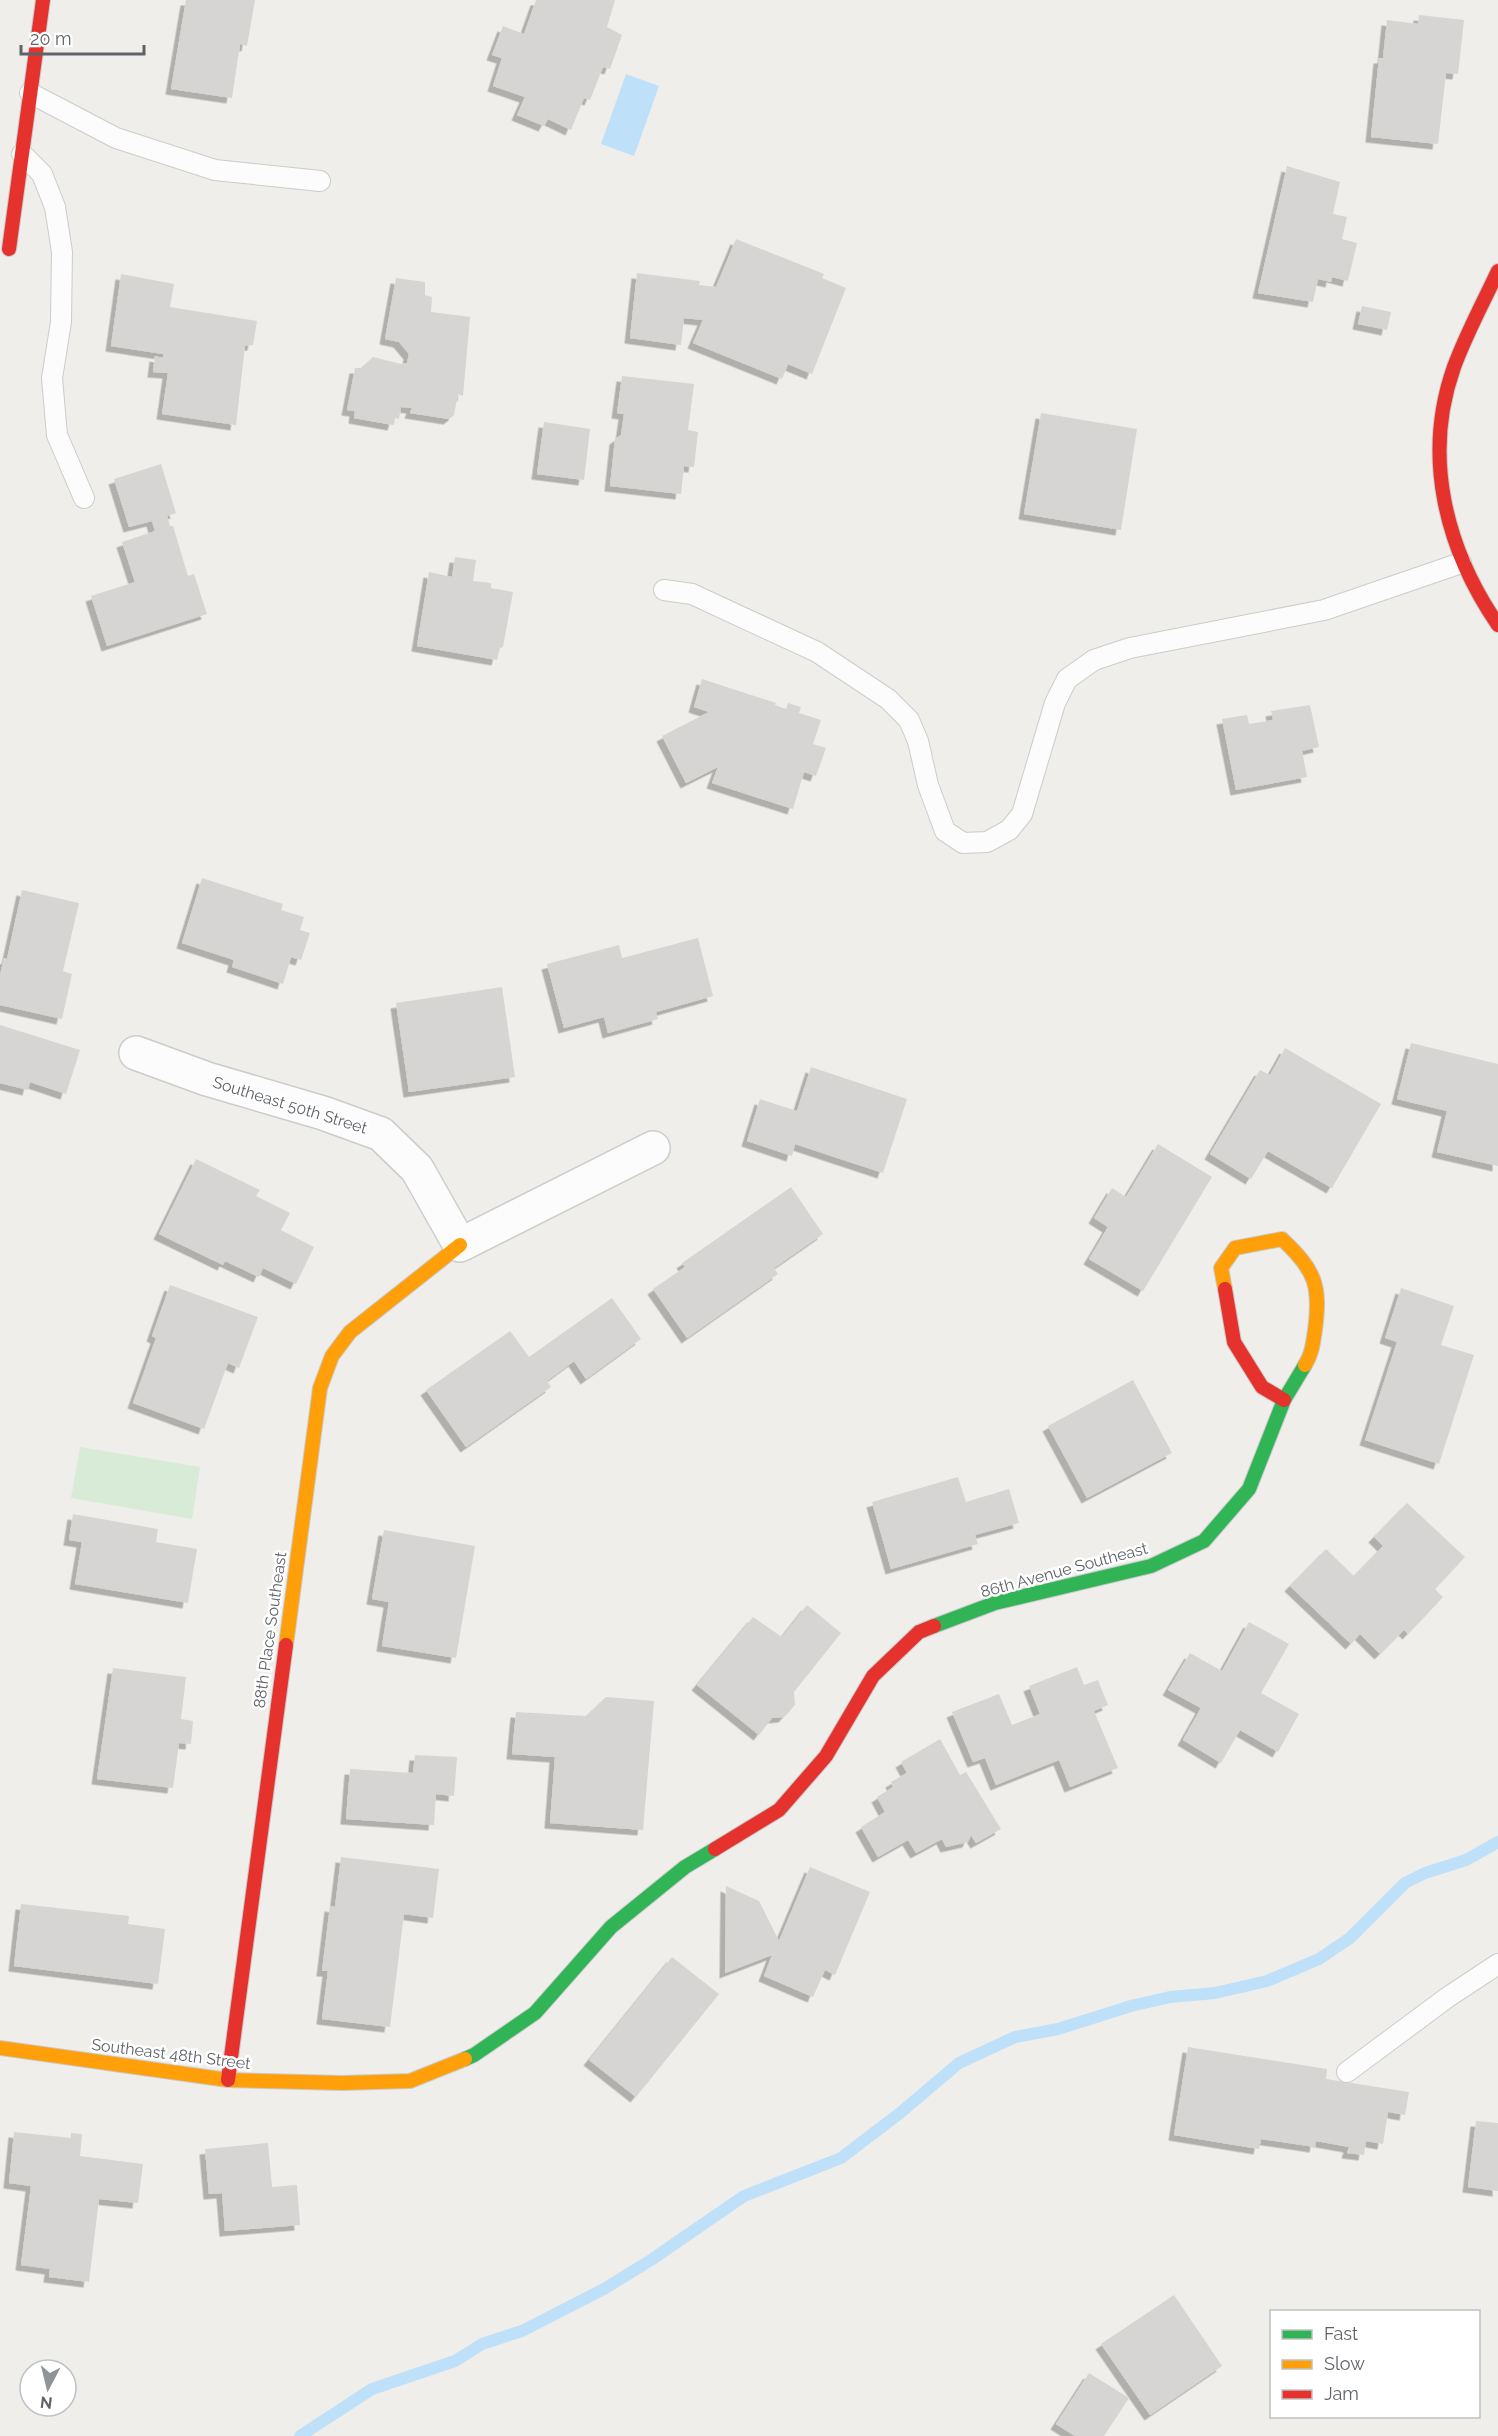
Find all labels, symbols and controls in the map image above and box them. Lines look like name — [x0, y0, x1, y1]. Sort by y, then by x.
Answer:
scale bar — [21, 18, 144, 56]
text: 20 m — [30, 28, 72, 49]
street label: Southeast 50th Street — [211, 1072, 370, 1138]
street label: 86th Avenue Southeast — [978, 1538, 1150, 1601]
street label: 88th Place Southeast — [250, 1550, 290, 1709]
street label: Southeast 48th Street — [90, 2035, 252, 2073]
legend — [1270, 2310, 1480, 2418]
text: Fast — [1324, 2323, 1358, 2344]
text: Slow — [1324, 2353, 1365, 2374]
north arrow — [18, 2358, 78, 2418]
text: Jam — [1324, 2383, 1359, 2404]
text: N — [39, 2392, 53, 2413]

